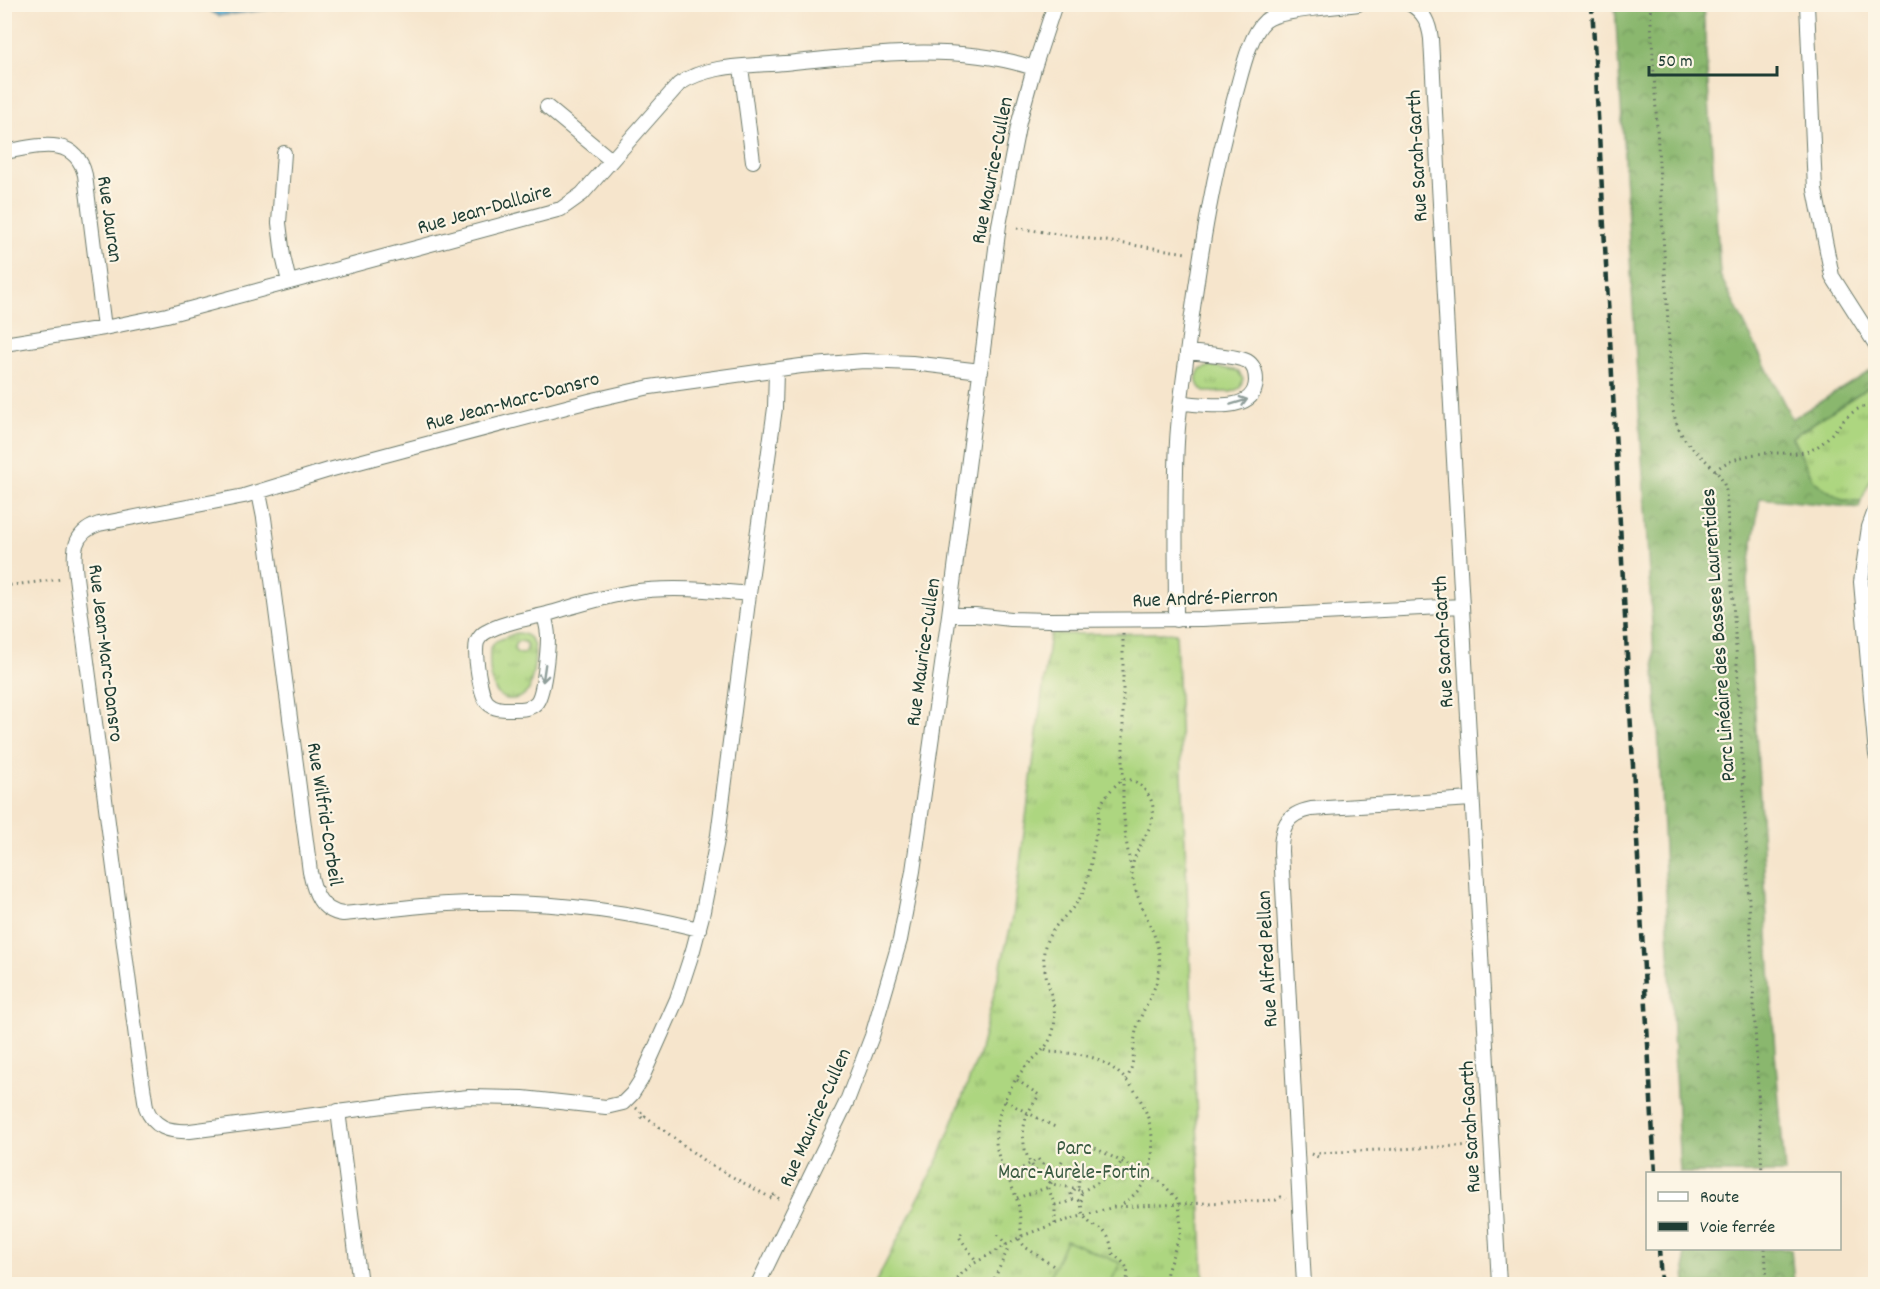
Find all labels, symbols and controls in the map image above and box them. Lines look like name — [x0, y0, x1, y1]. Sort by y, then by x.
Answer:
scale bar — [1649, 39, 1776, 77]
text: 50 m — [1658, 50, 1693, 75]
street label: Rue Sarah-Garth — [1401, 89, 1437, 223]
street label: Rue Maurice-Cullen — [965, 94, 1023, 247]
street label: Rue Jauran — [87, 174, 129, 265]
street label: Rue Jean-Dallaire — [414, 177, 555, 244]
street label: Rue Jean-Marc-Dansro — [422, 365, 603, 441]
one-way arrow — [1230, 396, 1249, 407]
street label: Parc Linéaire des Basses Laurentides — [1695, 487, 1745, 782]
street label: Rue Jean-Marc-Dansro — [78, 563, 130, 744]
street label: Rue Sarah-Garth — [1427, 575, 1463, 709]
street label: Rue Maurice-Cullen — [900, 576, 950, 728]
street label: Rue André-Pierron — [1132, 582, 1278, 618]
one-way arrow — [538, 662, 549, 682]
street label: Rue Wilfrid-Corbeil — [297, 741, 349, 888]
street label: Rue Alfred Pellan — [1250, 890, 1288, 1028]
street label: Rue Maurice-Cullen — [773, 1044, 861, 1193]
street label: Rue Sarah-Garth — [1454, 1060, 1490, 1194]
park label: Parc Marc-Aurèle-Fortin — [998, 1135, 1150, 1189]
legend — [1646, 1172, 1841, 1250]
text: Route — [1700, 1186, 1739, 1211]
text: Voie ferrée — [1700, 1216, 1775, 1241]

